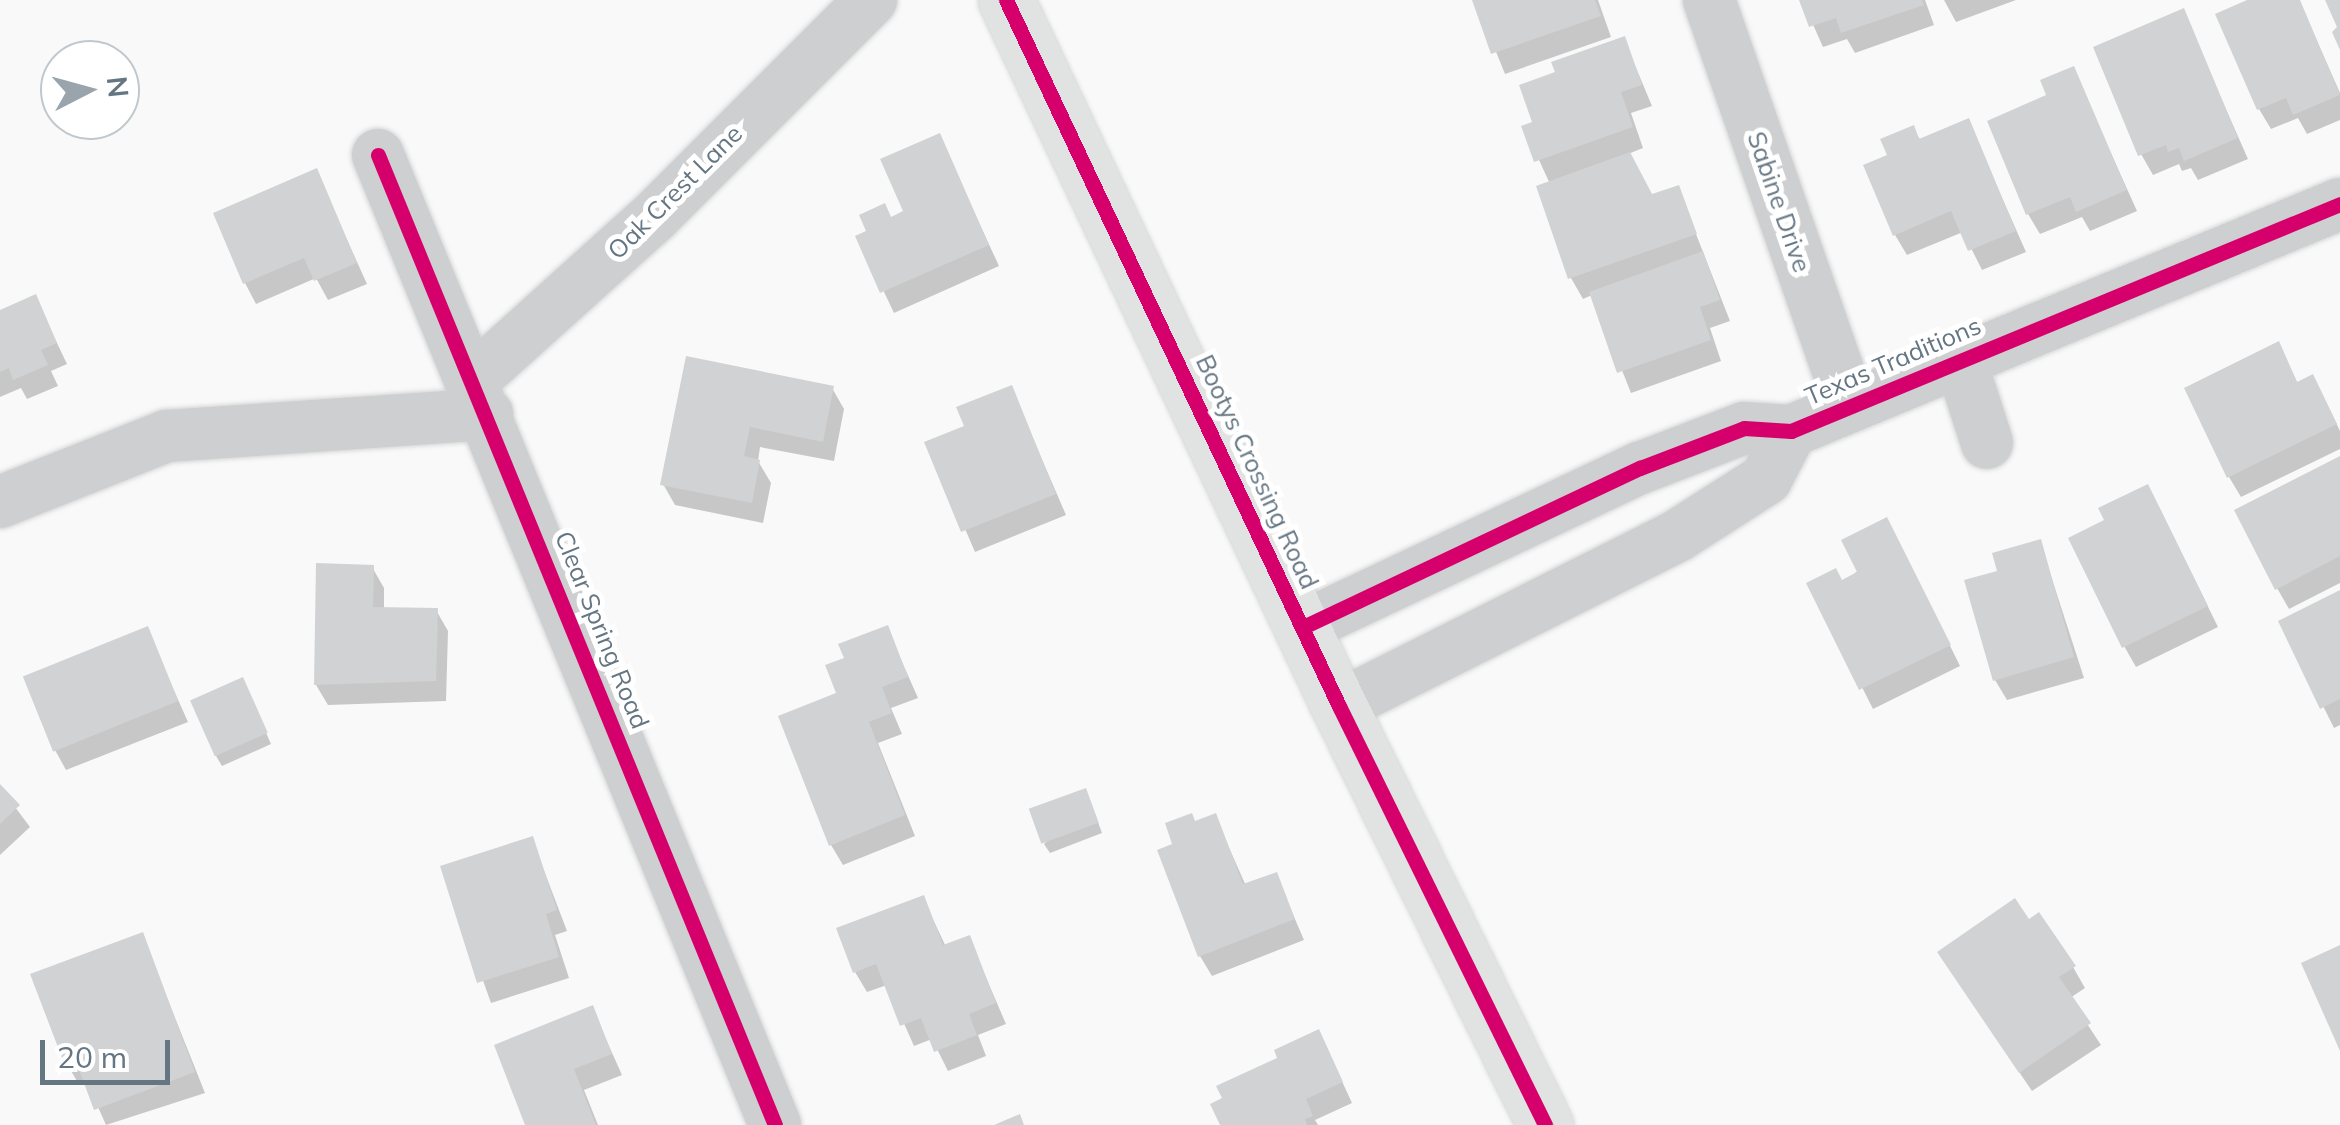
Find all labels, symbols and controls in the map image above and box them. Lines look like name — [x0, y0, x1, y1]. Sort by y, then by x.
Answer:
north arrow — [40, 40, 140, 140]
text: N — [100, 75, 137, 99]
street label: Oak Crest Lane — [602, 119, 748, 265]
street label: Sabine Drive — [1741, 128, 1817, 276]
street label: Texas Traditions — [1801, 310, 1985, 412]
street label: Bootys Crossing Road — [1190, 350, 1324, 594]
street label: Clear Spring Road — [549, 527, 655, 733]
scale bar — [45, 1020, 175, 1082]
text: 20 m — [57, 1038, 127, 1076]

